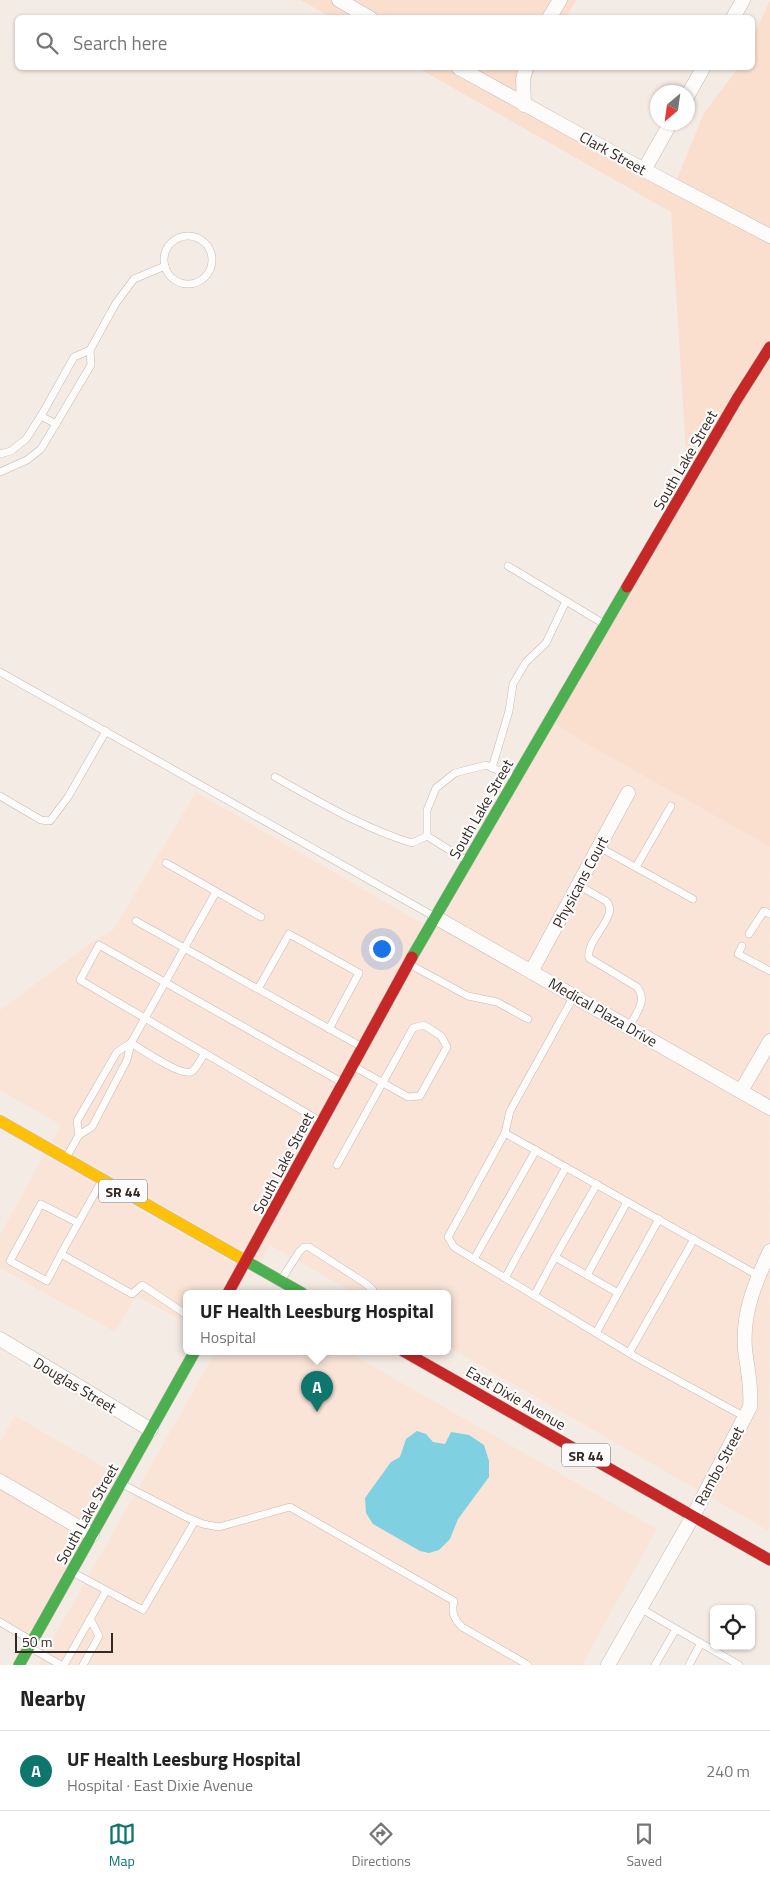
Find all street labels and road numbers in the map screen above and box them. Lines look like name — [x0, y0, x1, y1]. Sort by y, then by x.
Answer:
street label: Clark Street — [575, 125, 651, 181]
street label: South Lake Street — [647, 405, 723, 514]
street label: South Lake Street — [443, 754, 519, 863]
street label: Physicans Court — [546, 831, 614, 932]
street label: Medical Plaza Drive — [544, 971, 662, 1053]
street label: South Lake Street — [247, 1108, 320, 1218]
road number: SR 44 — [99, 1180, 147, 1202]
street label: Douglas Street — [29, 1351, 121, 1419]
street label: East Dixie Avenue — [462, 1360, 570, 1436]
street label: Rambo Street — [688, 1422, 750, 1510]
road number: SR 44 — [562, 1444, 610, 1466]
street label: South Lake Street — [50, 1459, 125, 1568]

